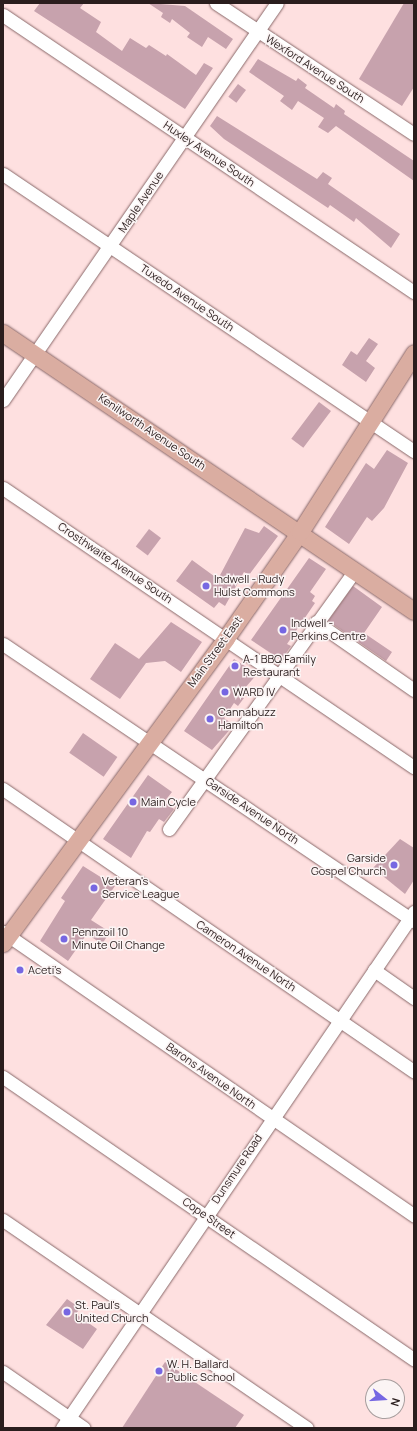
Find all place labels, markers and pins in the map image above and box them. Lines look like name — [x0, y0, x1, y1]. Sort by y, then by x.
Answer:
place label: Indwell - Rudy Hulst Commons — [214, 573, 295, 599]
marker: Indwell - Rudy Hulst Commons — [201, 581, 211, 591]
place label: Indwell - Perkins Centre — [291, 617, 366, 643]
marker: Indwell - Perkins Centre — [278, 625, 288, 635]
place label: A-1 BBQ Family Restaurant — [243, 653, 316, 679]
marker: A-1 BBQ Family Restaurant — [230, 661, 240, 671]
place label: WARD IV — [233, 685, 275, 699]
marker: WARD IV — [220, 687, 230, 697]
place label: Cannabuzz Hamilton — [218, 706, 276, 732]
marker: Cannabuzz Hamilton — [205, 714, 215, 724]
place label: Main Cycle — [141, 795, 196, 809]
marker: Main Cycle — [128, 797, 138, 807]
place label: Garside Gospel Church — [311, 852, 386, 878]
marker: Garside Gospel Church — [389, 860, 399, 870]
place label: Veteran's Service League — [102, 875, 179, 901]
marker: Veteran's Service League — [89, 883, 99, 893]
place label: Pennzoil 10 Minute Oil Change — [72, 926, 165, 952]
marker: Pennzoil 10 Minute Oil Change — [59, 934, 69, 944]
place label: Aceti’s — [28, 963, 61, 977]
marker: Aceti’s — [15, 965, 25, 975]
place label: St. Paul's United Church — [75, 1299, 149, 1325]
marker: St. Paul's United Church — [62, 1307, 72, 1317]
place label: W. H. Ballard Public School — [167, 1358, 235, 1384]
marker: W. H. Ballard Public School — [154, 1366, 164, 1376]

